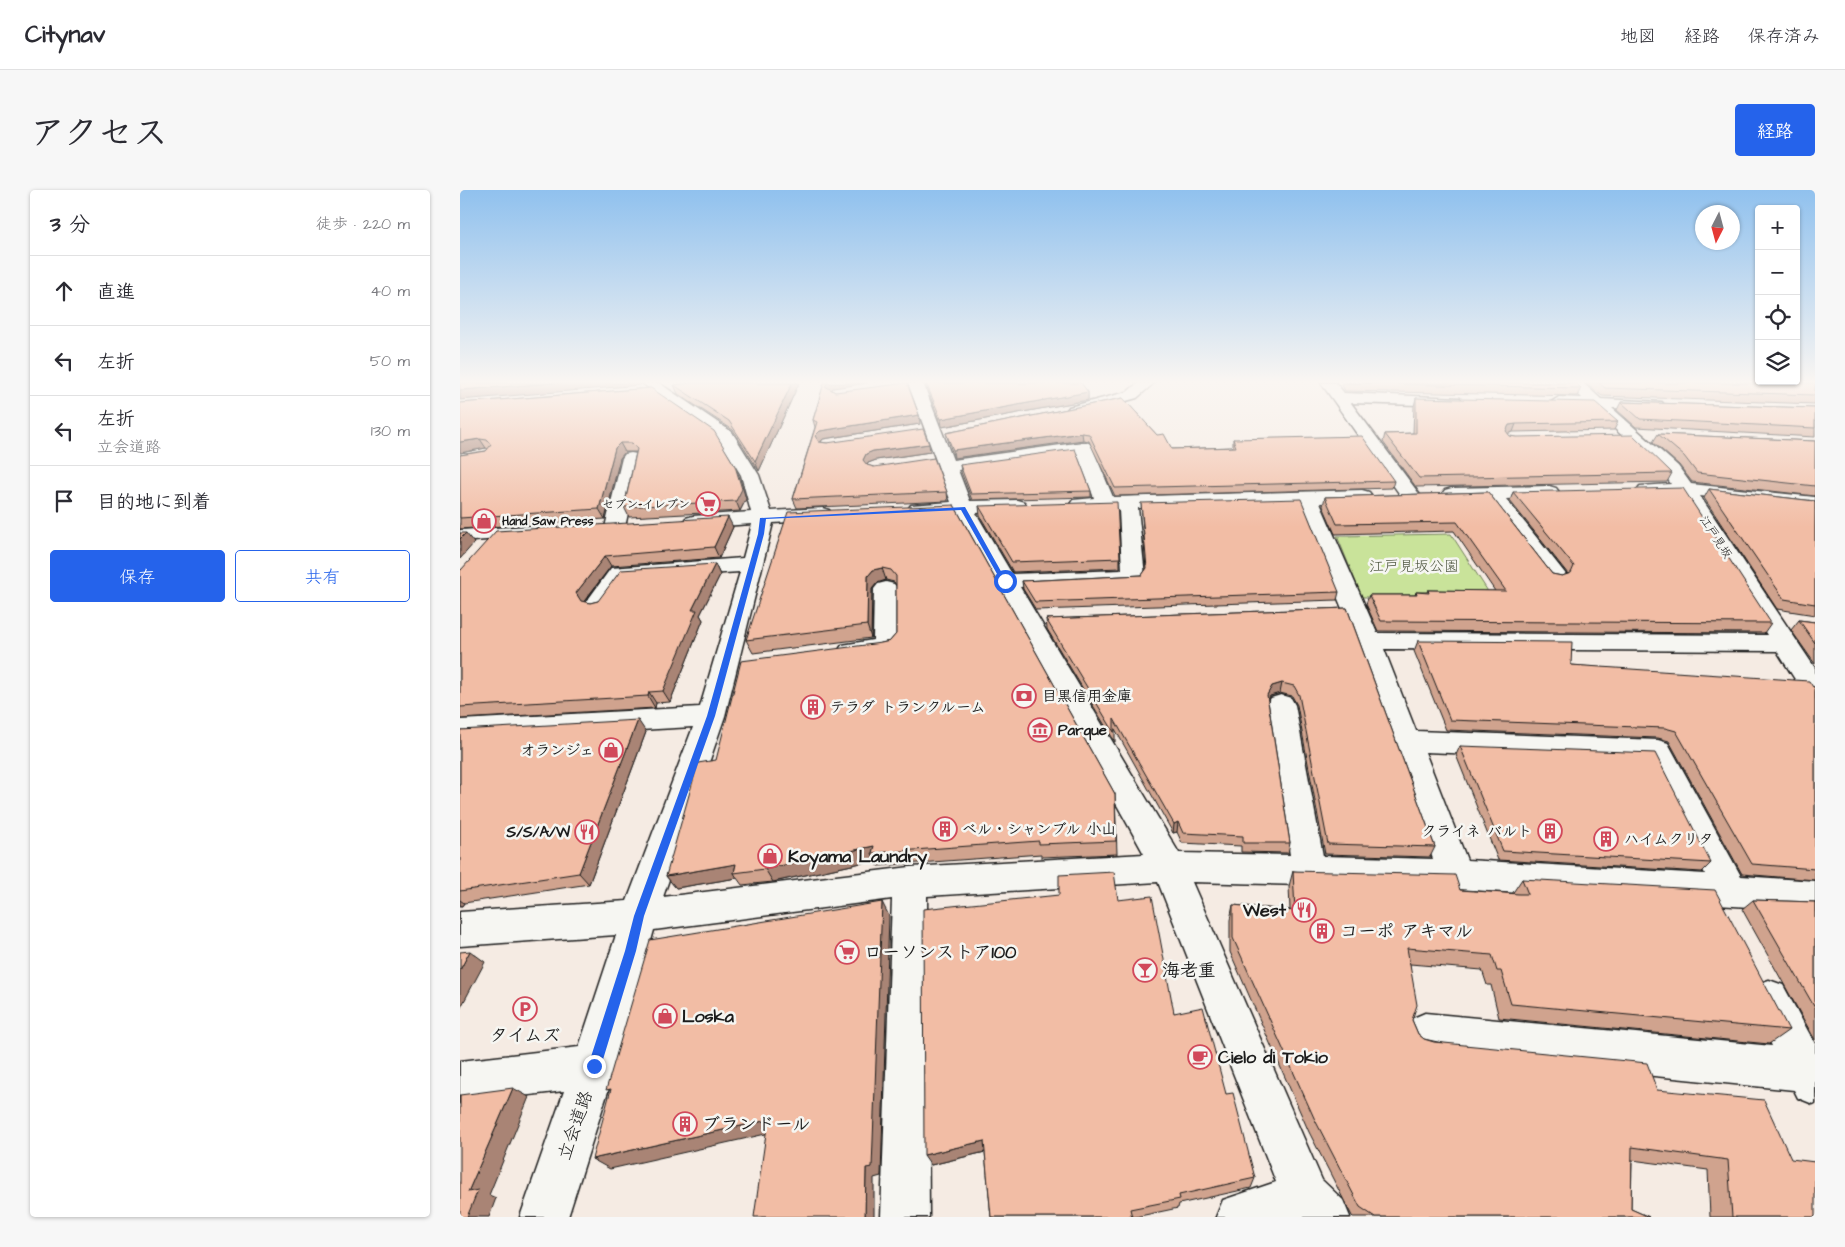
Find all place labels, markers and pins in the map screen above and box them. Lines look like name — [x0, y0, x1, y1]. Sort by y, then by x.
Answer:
supermarket icon: セブン-イレブン — [695, 491, 721, 517]
place label: セブン-イレブン — [602, 496, 690, 513]
shop icon: Hand Saw Press — [471, 508, 497, 534]
place label: Hand Saw Press — [502, 513, 593, 530]
bank icon: 目黒信用金庫 — [1011, 683, 1037, 709]
place label: 目黒信用金庫 — [1042, 686, 1132, 707]
building icon: テラダ トランクルーム — [800, 694, 826, 720]
place label: テラダ トランクルーム — [830, 697, 985, 718]
museum icon: Parque — [1027, 717, 1053, 743]
place label: Parque — [1058, 720, 1107, 741]
shop icon: オランジェ — [598, 737, 624, 763]
place label: オランジェ — [520, 740, 594, 761]
building icon: ベル・シャンブル 小山 — [932, 816, 958, 842]
building icon: クライネ バルト — [1537, 818, 1563, 844]
restaurant icon: S/S/A/W — [574, 819, 600, 845]
place label: ベル・シャンブル 小山 — [962, 819, 1117, 840]
place label: クライネ バルト — [1421, 821, 1532, 842]
place label: S/S/A/W — [506, 822, 571, 843]
building icon: ハイムクリタ — [1593, 826, 1619, 852]
place label: ハイムクリタ — [1624, 829, 1713, 850]
shop icon: Koyama Laundry — [757, 843, 783, 869]
place label: Koyama Laundry — [788, 844, 927, 870]
restaurant icon: West — [1291, 897, 1317, 923]
place label: West — [1242, 898, 1287, 923]
building icon: コーポ アキマル — [1309, 918, 1335, 944]
place label: コーポ アキマル — [1340, 919, 1473, 944]
supermarket icon: ローソンストア100 — [834, 939, 860, 965]
place label: ローソンストア100 — [864, 940, 1017, 965]
bar icon: 海老重 — [1132, 957, 1158, 983]
place label: 海老重 — [1162, 958, 1216, 983]
parking icon: タイムズ — [512, 996, 538, 1022]
shop icon: Loska — [652, 1003, 678, 1029]
place label: Loska — [682, 1004, 735, 1029]
place label: タイムズ — [490, 1023, 560, 1048]
cafe icon: Cielo di Tokio — [1187, 1044, 1213, 1070]
place label: Cielo di Tokio — [1218, 1045, 1329, 1070]
building icon: ブランドール — [672, 1111, 698, 1137]
place label: ブランドール — [702, 1112, 810, 1137]

